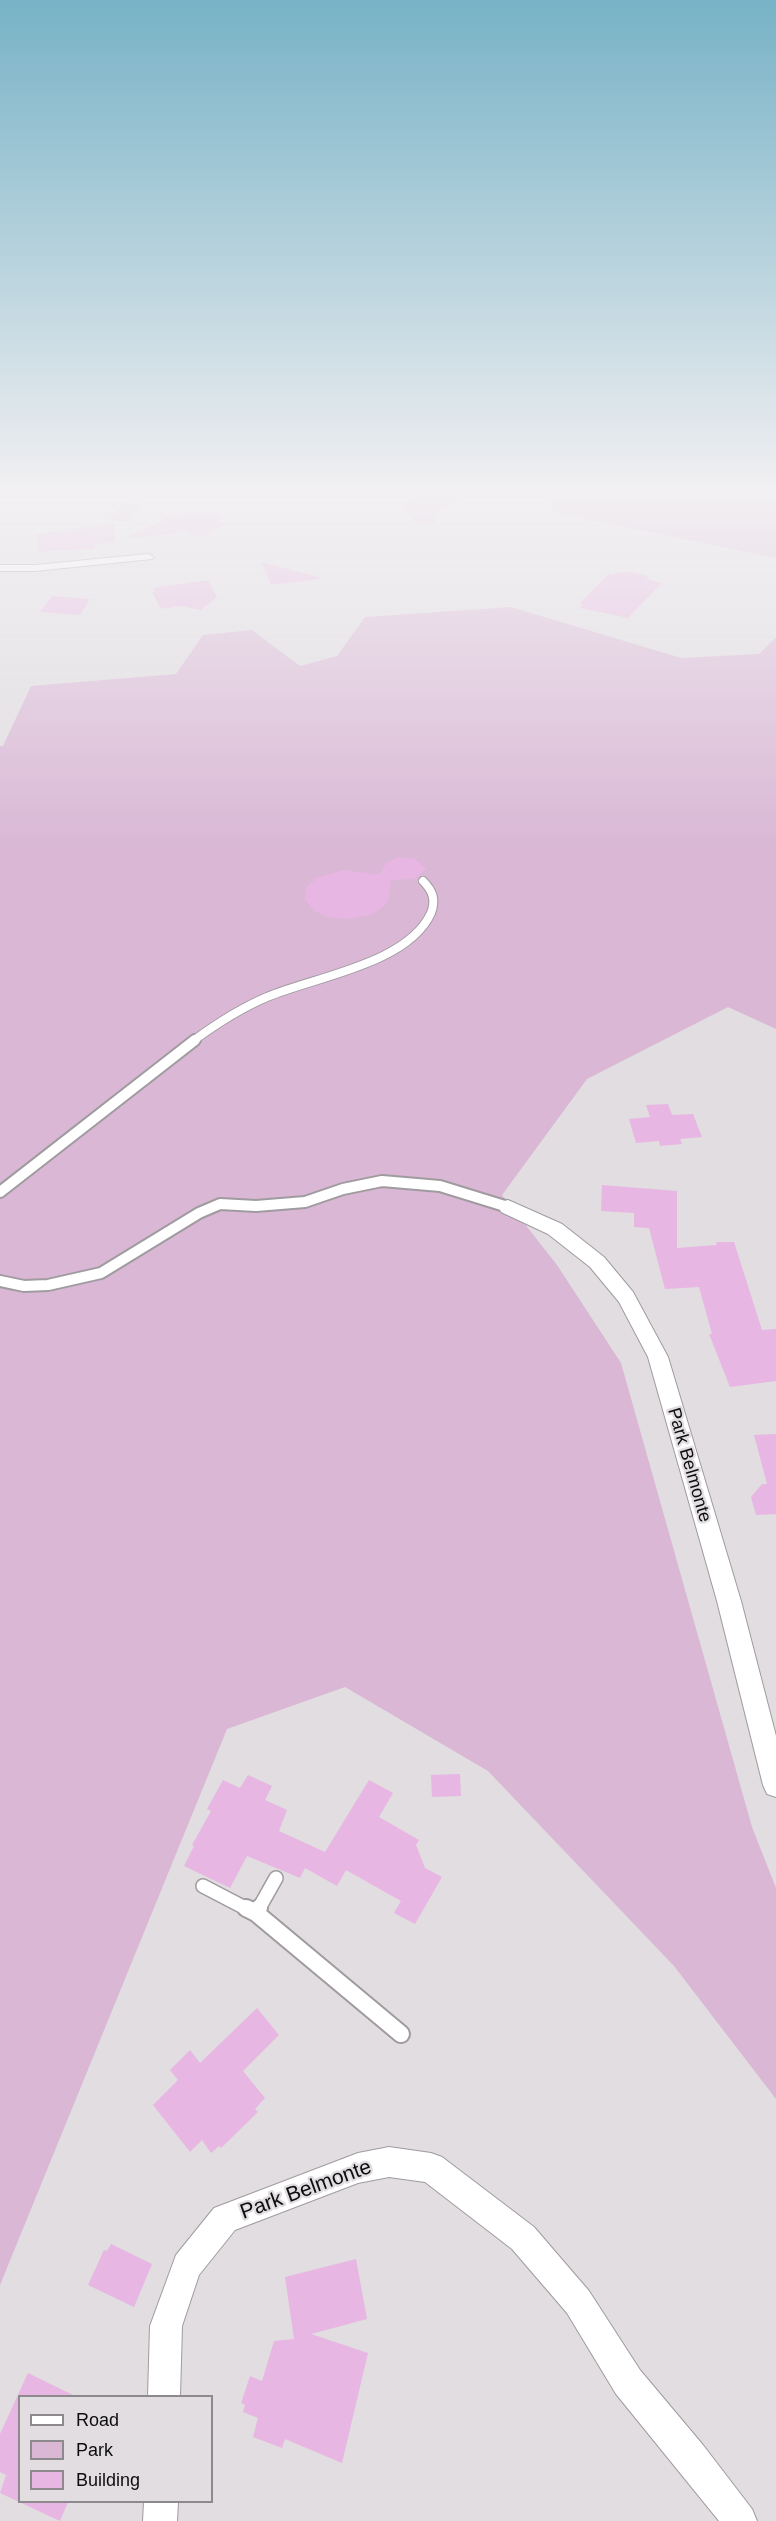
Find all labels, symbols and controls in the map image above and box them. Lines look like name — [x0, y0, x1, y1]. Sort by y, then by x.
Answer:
street label: Park Belmonte — [662, 1405, 716, 1525]
street label: Park Belmonte — [237, 2155, 375, 2225]
legend — [18, 2395, 213, 2503]
text: Road — [76, 2410, 119, 2430]
text: Park — [76, 2440, 113, 2460]
text: Building — [76, 2470, 140, 2490]

